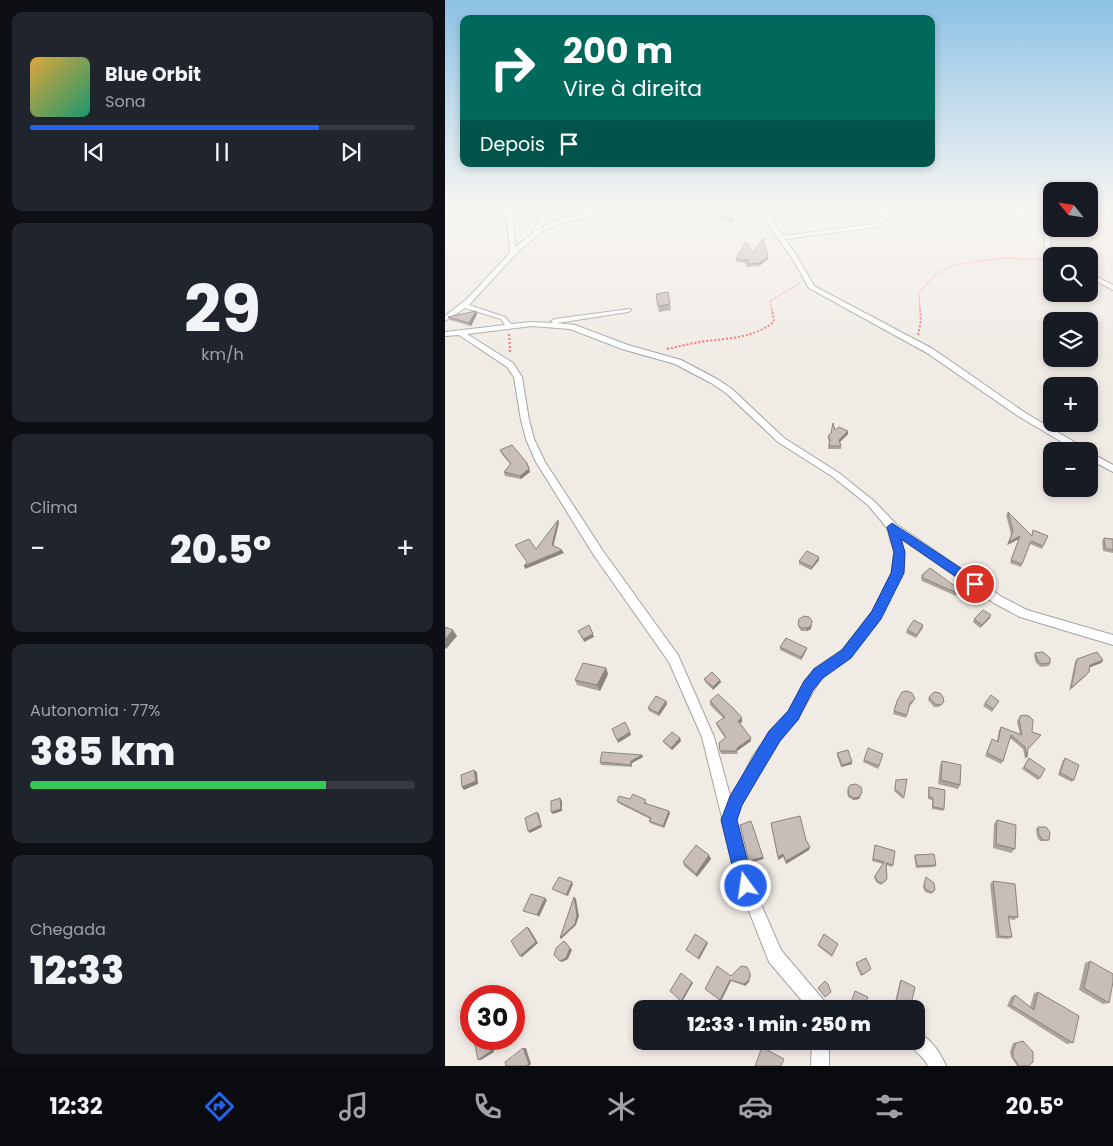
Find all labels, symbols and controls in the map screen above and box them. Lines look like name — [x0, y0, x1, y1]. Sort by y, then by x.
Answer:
text: 200 m — [563, 26, 673, 75]
icon: right — [480, 35, 545, 100]
text: Blue Orbit — [105, 61, 201, 88]
text: Vire à direita — [563, 73, 702, 104]
text: Sona — [105, 90, 146, 113]
icon: arrive — [555, 130, 583, 158]
text: Depois — [480, 131, 545, 158]
icon: previous — [80, 138, 108, 166]
icon: pause — [208, 138, 236, 166]
icon: next — [337, 138, 365, 166]
north arrow — [1043, 182, 1097, 238]
map controls — [1043, 182, 1098, 497]
button: search — [1043, 247, 1098, 302]
text: 29 — [184, 264, 261, 355]
button: layers — [1043, 312, 1098, 367]
text: km/h — [201, 343, 244, 366]
button: + — [1043, 377, 1098, 432]
button: − — [1043, 442, 1098, 497]
text: Clima — [30, 496, 78, 519]
text: 20.5° — [170, 523, 271, 576]
text: − — [30, 529, 45, 568]
text: + — [396, 529, 415, 568]
pin — [954, 563, 996, 605]
icon: arrive — [961, 570, 989, 598]
text: Autonomia · 77% — [30, 699, 160, 722]
text: 385 km — [30, 725, 175, 778]
position arrow — [719, 859, 771, 911]
text: Chegada — [30, 918, 106, 941]
text: 12:33 — [30, 944, 124, 997]
speed limit sign: 30 — [460, 985, 525, 1050]
text: 12:33 · 1 min · 250 m — [687, 1011, 871, 1038]
icon: directions — [202, 1089, 237, 1124]
icon: music — [336, 1089, 371, 1124]
icon: phone — [470, 1089, 505, 1124]
icon: climate — [604, 1089, 639, 1124]
icon: car — [738, 1089, 773, 1124]
icon: filters — [872, 1089, 907, 1124]
text: 12:32 — [50, 1091, 102, 1122]
text: 20.5° — [1006, 1091, 1063, 1122]

